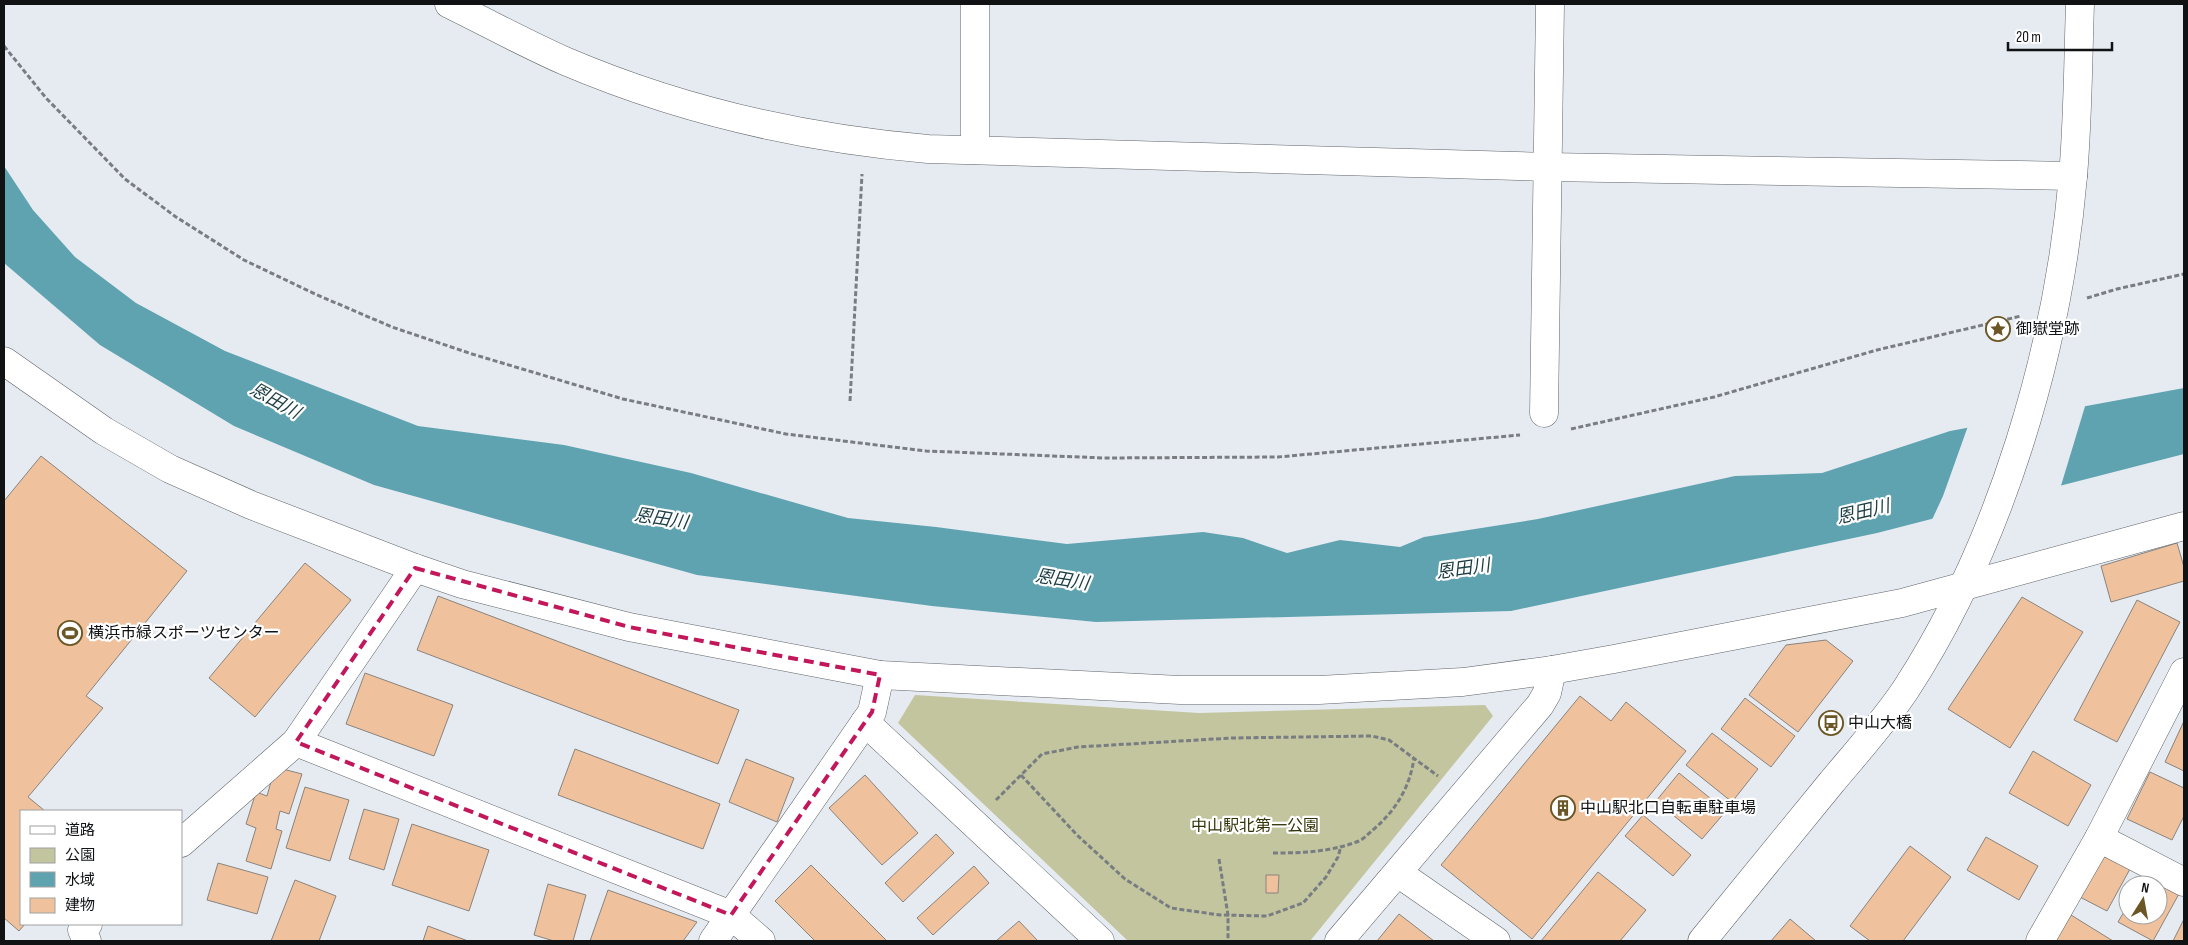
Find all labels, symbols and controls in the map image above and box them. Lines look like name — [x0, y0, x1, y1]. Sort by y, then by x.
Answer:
scale bar — [2008, 20, 2112, 52]
text: 20 m — [2016, 28, 2041, 47]
place icon: 御嶽堂跡 — [1985, 316, 2011, 342]
place label: 御嶽堂跡 — [2016, 320, 2080, 339]
water label: 恩田川 — [246, 379, 305, 424]
water label: 恩田川 — [1834, 495, 1894, 528]
water label: 恩田川 — [633, 504, 691, 534]
water label: 恩田川 — [1435, 555, 1493, 583]
water label: 恩田川 — [1034, 565, 1092, 595]
sports icon: 横浜市緑スポーツセンター — [57, 620, 83, 646]
place label: 横浜市緑スポーツセンター — [88, 624, 280, 643]
bus stop icon: 中山大橋 — [1818, 710, 1844, 736]
place label: 中山大橋 — [1848, 714, 1912, 733]
building icon: 中山駅北口自転車駐車場 — [1550, 795, 1576, 821]
place label: 中山駅北口自転車駐車場 — [1580, 799, 1756, 818]
legend — [20, 810, 182, 925]
park label: 中山駅北第一公園 — [1191, 817, 1319, 836]
text: 道路 — [65, 821, 95, 840]
text: 公園 — [65, 846, 95, 865]
text: 水域 — [65, 871, 95, 890]
north arrow — [2118, 875, 2168, 925]
text: N — [2140, 879, 2151, 897]
text: 建物 — [65, 896, 95, 915]

